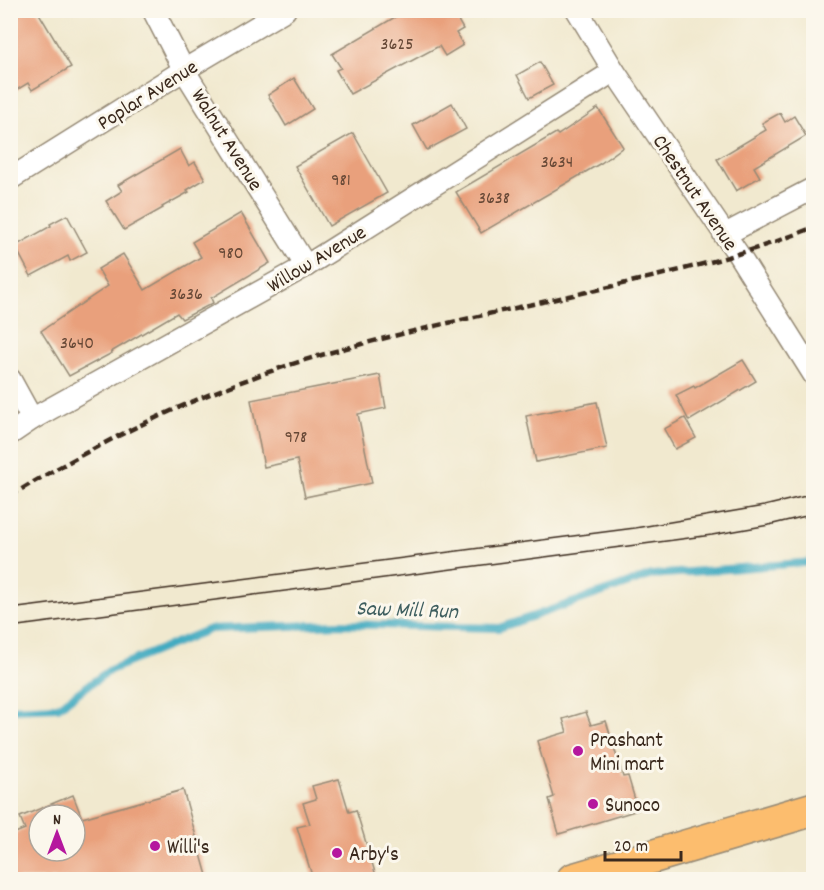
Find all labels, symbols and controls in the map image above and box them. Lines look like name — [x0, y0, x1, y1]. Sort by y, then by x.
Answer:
house number: 3625 — [380, 33, 414, 58]
street label: Poplar Avenue — [93, 54, 205, 139]
street label: Walnut Avenue — [182, 84, 269, 198]
street label: Chestnut Avenue — [643, 129, 744, 258]
house number: 3634 — [541, 151, 573, 176]
house number: 981 — [331, 169, 351, 194]
house number: 3638 — [478, 187, 510, 212]
street label: Willow Avenue — [262, 219, 373, 302]
house number: 980 — [218, 242, 244, 267]
house number: 3636 — [169, 283, 203, 308]
house number: 3640 — [60, 332, 94, 357]
house number: 978 — [285, 426, 307, 451]
water label: Saw Mill Run — [355, 594, 459, 629]
place label: Prashant Mini mart — [590, 727, 665, 781]
marker: Prashant Mini mart — [571, 744, 585, 758]
place label: Sunoco — [605, 792, 660, 822]
marker: Sunoco — [586, 797, 600, 811]
north arrow — [27, 803, 87, 863]
text: N — [53, 809, 61, 832]
scale bar — [605, 824, 682, 862]
place label: Willi's — [167, 834, 210, 864]
text: 20 m — [614, 835, 648, 860]
marker: Willi's — [148, 839, 162, 853]
place label: Arby's — [349, 841, 399, 871]
marker: Arby's — [330, 846, 344, 860]

